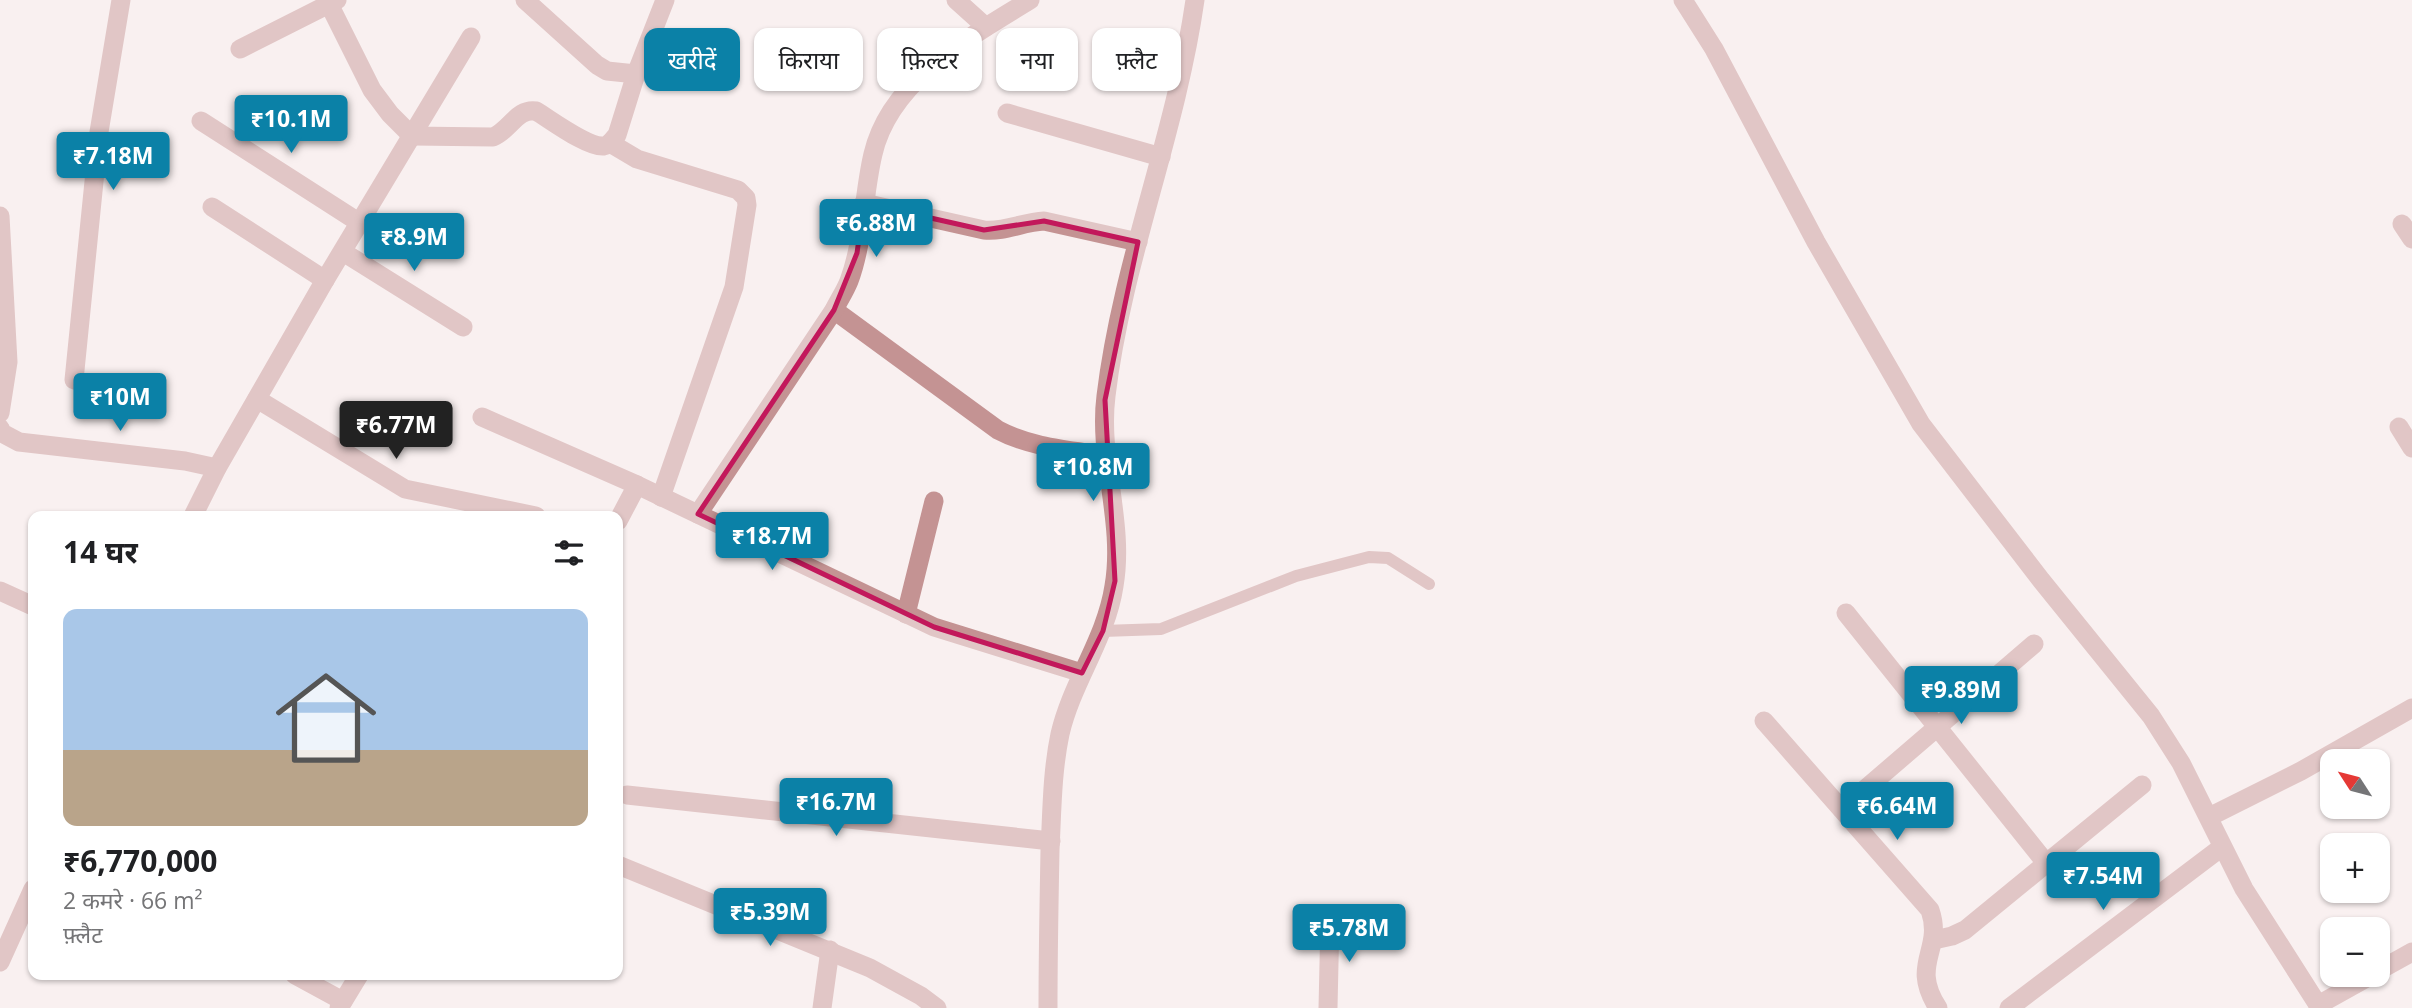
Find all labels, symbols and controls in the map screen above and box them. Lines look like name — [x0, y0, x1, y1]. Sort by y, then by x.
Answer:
chip: खरीदें — [644, 28, 740, 91]
chip: किराया — [754, 28, 863, 91]
chip: फ़िल्टर — [877, 28, 982, 91]
chip: नया — [996, 28, 1078, 91]
chip: फ़्लैट — [1092, 28, 1181, 91]
pin: ₹10.1M — [234, 96, 348, 155]
text: ₹10.1M — [251, 102, 331, 134]
pin: ₹7.18M — [56, 132, 170, 192]
text: ₹7.18M — [73, 139, 153, 171]
pin: ₹6.88M — [819, 200, 933, 259]
text: ₹6.88M — [836, 206, 916, 238]
pin: ₹8.9M — [365, 214, 463, 273]
text: ₹8.9M — [380, 220, 448, 252]
pin: ₹10M — [79, 374, 161, 433]
text: ₹10M — [89, 380, 151, 412]
pin: ₹6.77M — [339, 402, 453, 461]
text: ₹6.77M — [356, 408, 436, 440]
pin: ₹10.8M — [1036, 444, 1150, 503]
text: ₹10.8M — [1053, 450, 1133, 482]
pin: ₹18.7M — [715, 512, 829, 572]
text: ₹18.7M — [732, 519, 812, 551]
text: 14 घर — [63, 531, 138, 572]
icon: filters — [550, 534, 588, 572]
icon: home — [263, 655, 389, 781]
pin: ₹9.89M — [1904, 666, 2018, 726]
text: ₹9.89M — [1921, 673, 2001, 705]
north arrow — [2320, 749, 2390, 819]
map controls — [2320, 749, 2390, 987]
pin: ₹16.7M — [779, 778, 893, 838]
pin: ₹6.64M — [1840, 782, 1954, 842]
text: ₹16.7M — [796, 785, 876, 817]
text: ₹6.64M — [1857, 789, 1937, 821]
button: + — [2320, 833, 2390, 903]
text: ₹6,770,000 — [63, 840, 217, 881]
pin: ₹7.54M — [2046, 852, 2160, 912]
text: ₹7.54M — [2063, 859, 2143, 891]
text: 2 कमरे · 66 m² — [63, 884, 203, 916]
pin: ₹5.39M — [713, 888, 827, 948]
text: ₹5.39M — [730, 895, 810, 927]
pin: ₹5.78M — [1292, 904, 1406, 964]
text: ₹5.78M — [1309, 911, 1389, 943]
button: − — [2320, 917, 2390, 987]
text: फ़्लैट — [63, 918, 103, 950]

